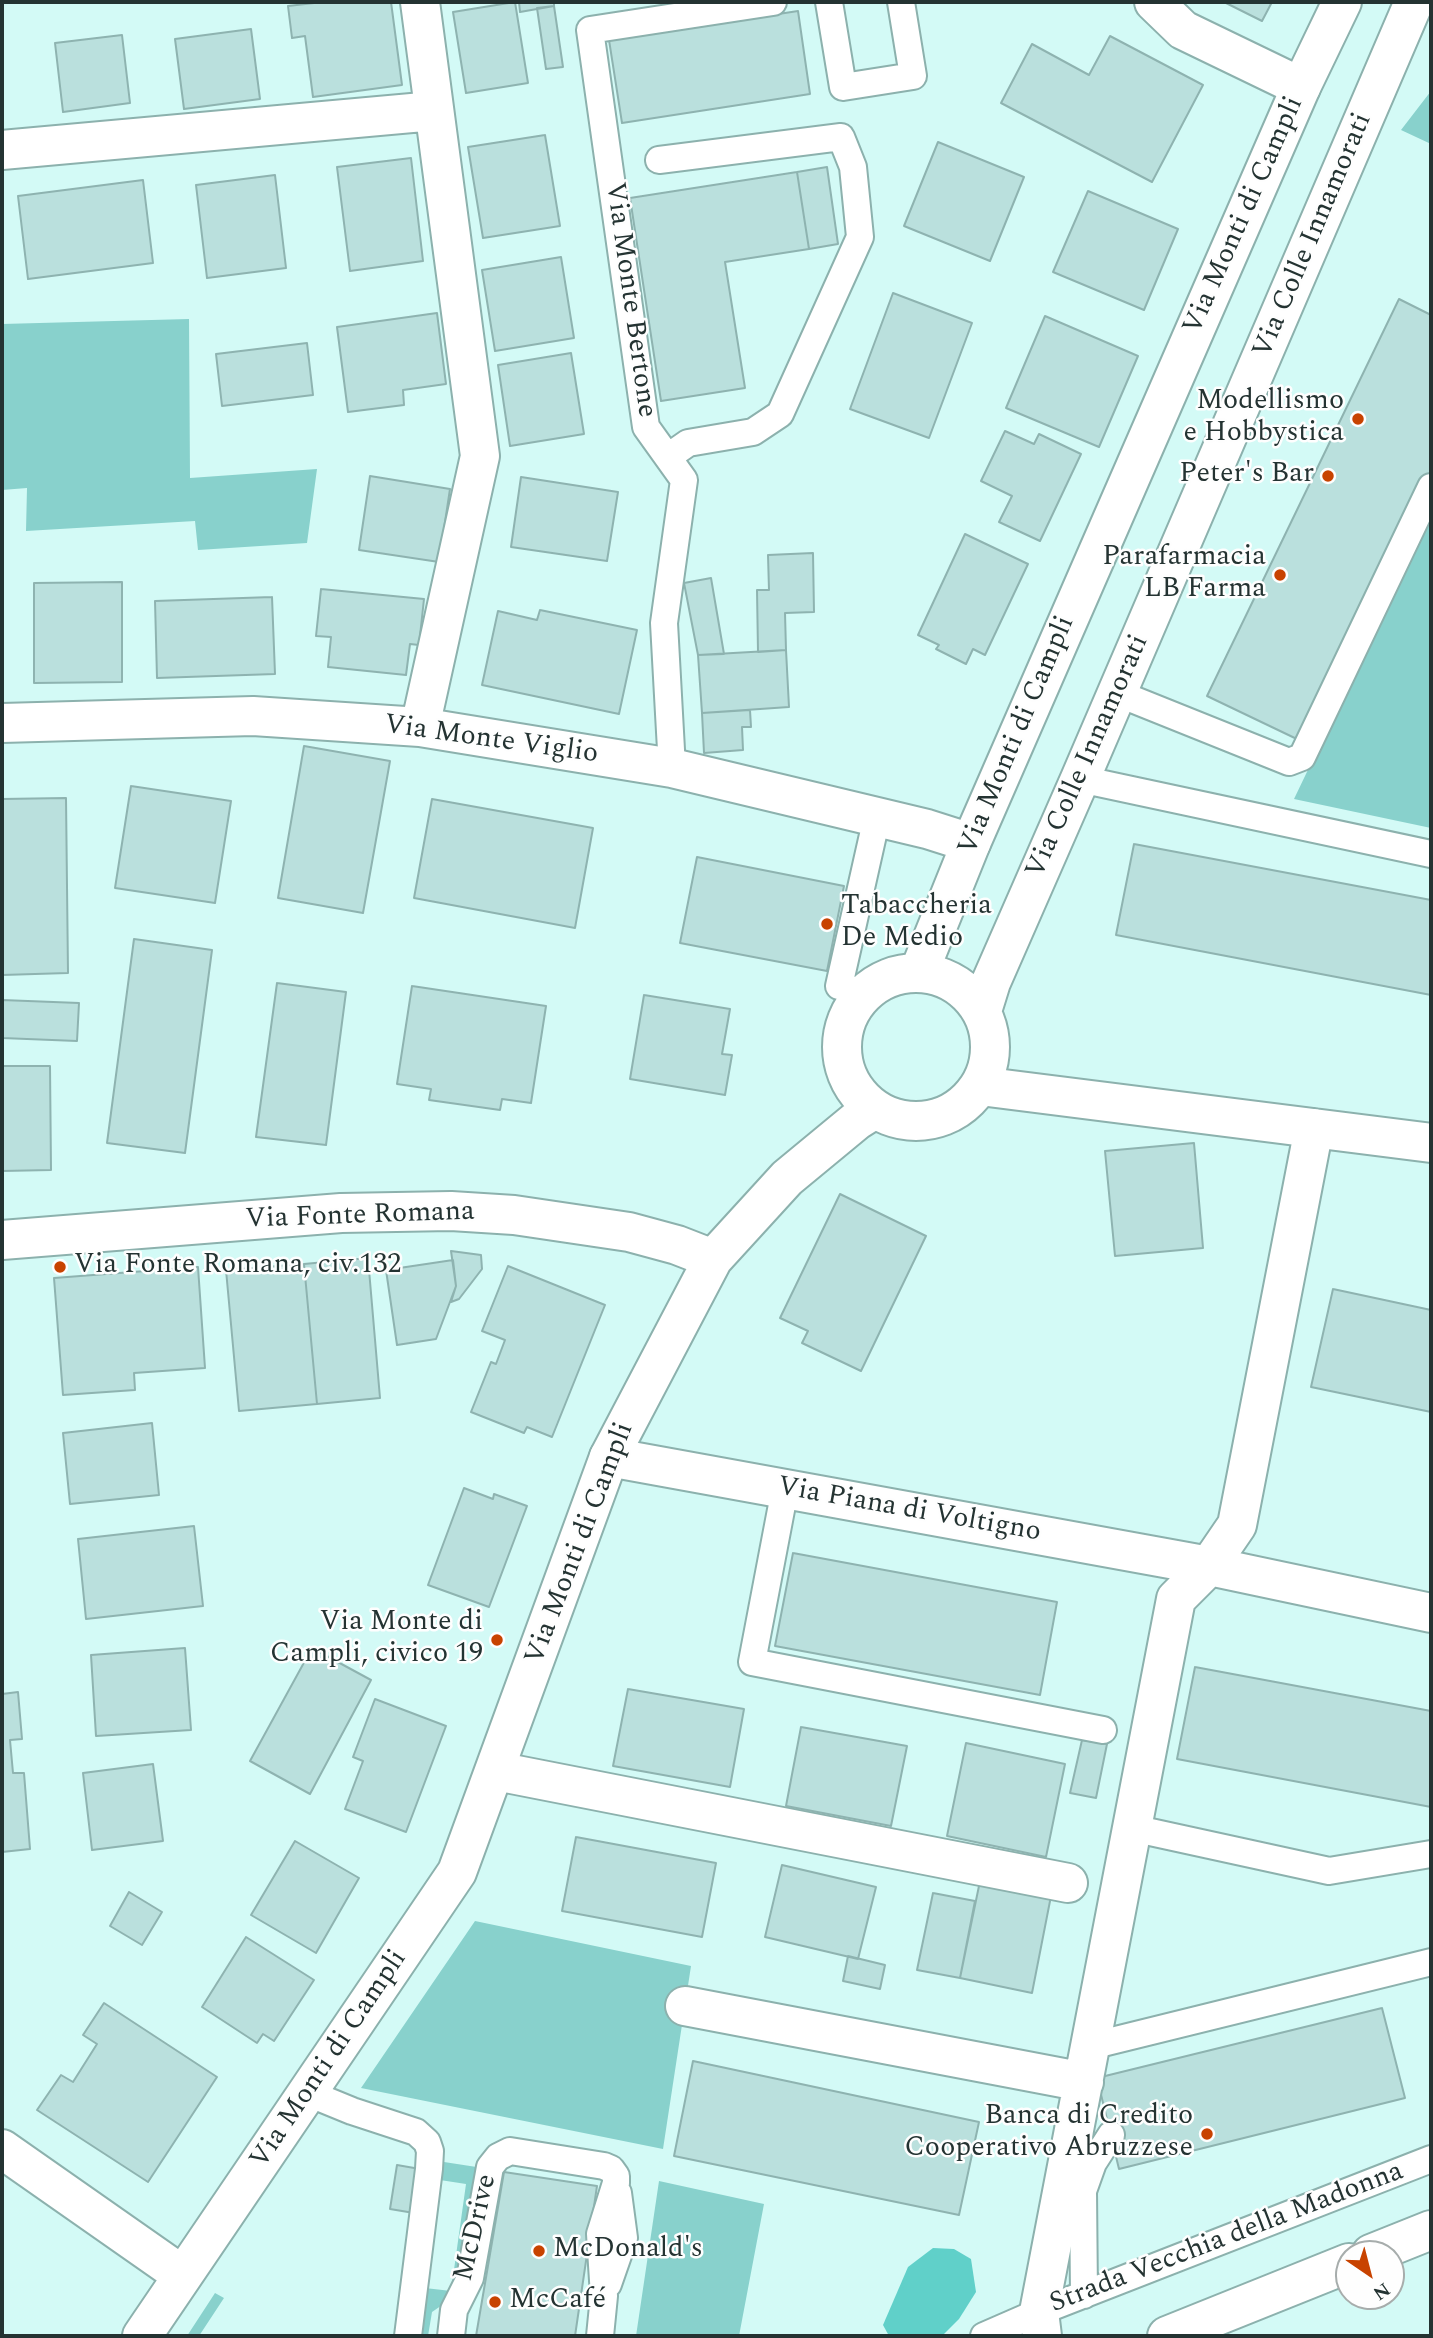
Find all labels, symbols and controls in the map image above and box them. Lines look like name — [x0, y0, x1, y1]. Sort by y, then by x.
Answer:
street label: Via Monti di Campli — [1177, 92, 1313, 340]
street label: Via Colle Innamorati — [1247, 109, 1381, 363]
street label: Via Monte Bertone — [596, 180, 662, 420]
place label: Modellismo e Hobbystica — [1184, 386, 1344, 452]
marker: Modellismo e Hobbystica — [1350, 411, 1366, 427]
place label: Peter's Bar — [1179, 459, 1314, 493]
marker: Peter's Bar — [1320, 468, 1336, 484]
place label: Parafarmacia LB Farma — [1102, 542, 1266, 608]
marker: Parafarmacia LB Farma — [1272, 567, 1288, 583]
street label: Via Monti di Campli — [952, 611, 1084, 861]
street label: Via Colle Innamorati — [1020, 630, 1158, 884]
street label: Via Monte Viglio — [382, 709, 600, 773]
place label: Tabaccheria De Medio — [841, 891, 992, 957]
marker: Tabaccheria De Medio — [819, 916, 835, 932]
street label: Via Fonte Romana — [245, 1196, 475, 1238]
place label: Via Fonte Romana, civ.132 — [74, 1250, 401, 1284]
marker: Via Fonte Romana, civ.132 — [52, 1259, 68, 1275]
street label: Via Monti di Campli — [519, 1418, 643, 1670]
street label: Via Piana di Voltigno — [775, 1471, 1043, 1551]
place label: Via Monte di Campli, civico 19 — [270, 1607, 483, 1673]
marker: Via Monte di Campli, civico 19 — [489, 1632, 505, 1648]
street label: Via Monti di Campli — [244, 1944, 416, 2176]
place label: Banca di Credito Cooperativo Abruzzese — [905, 2101, 1193, 2167]
marker: Banca di Credito Cooperativo Abruzzese — [1199, 2126, 1215, 2142]
street label: Strada Vecchia della Madonna — [1046, 2156, 1408, 2322]
street label: McDrive — [448, 2171, 506, 2285]
place label: McDonald's — [553, 2234, 703, 2268]
north arrow — [1335, 2240, 1405, 2310]
marker: McDonald's — [531, 2243, 547, 2259]
text: N — [1367, 2275, 1396, 2307]
place label: McCafé — [509, 2285, 606, 2319]
marker: McCafé — [487, 2294, 503, 2310]

